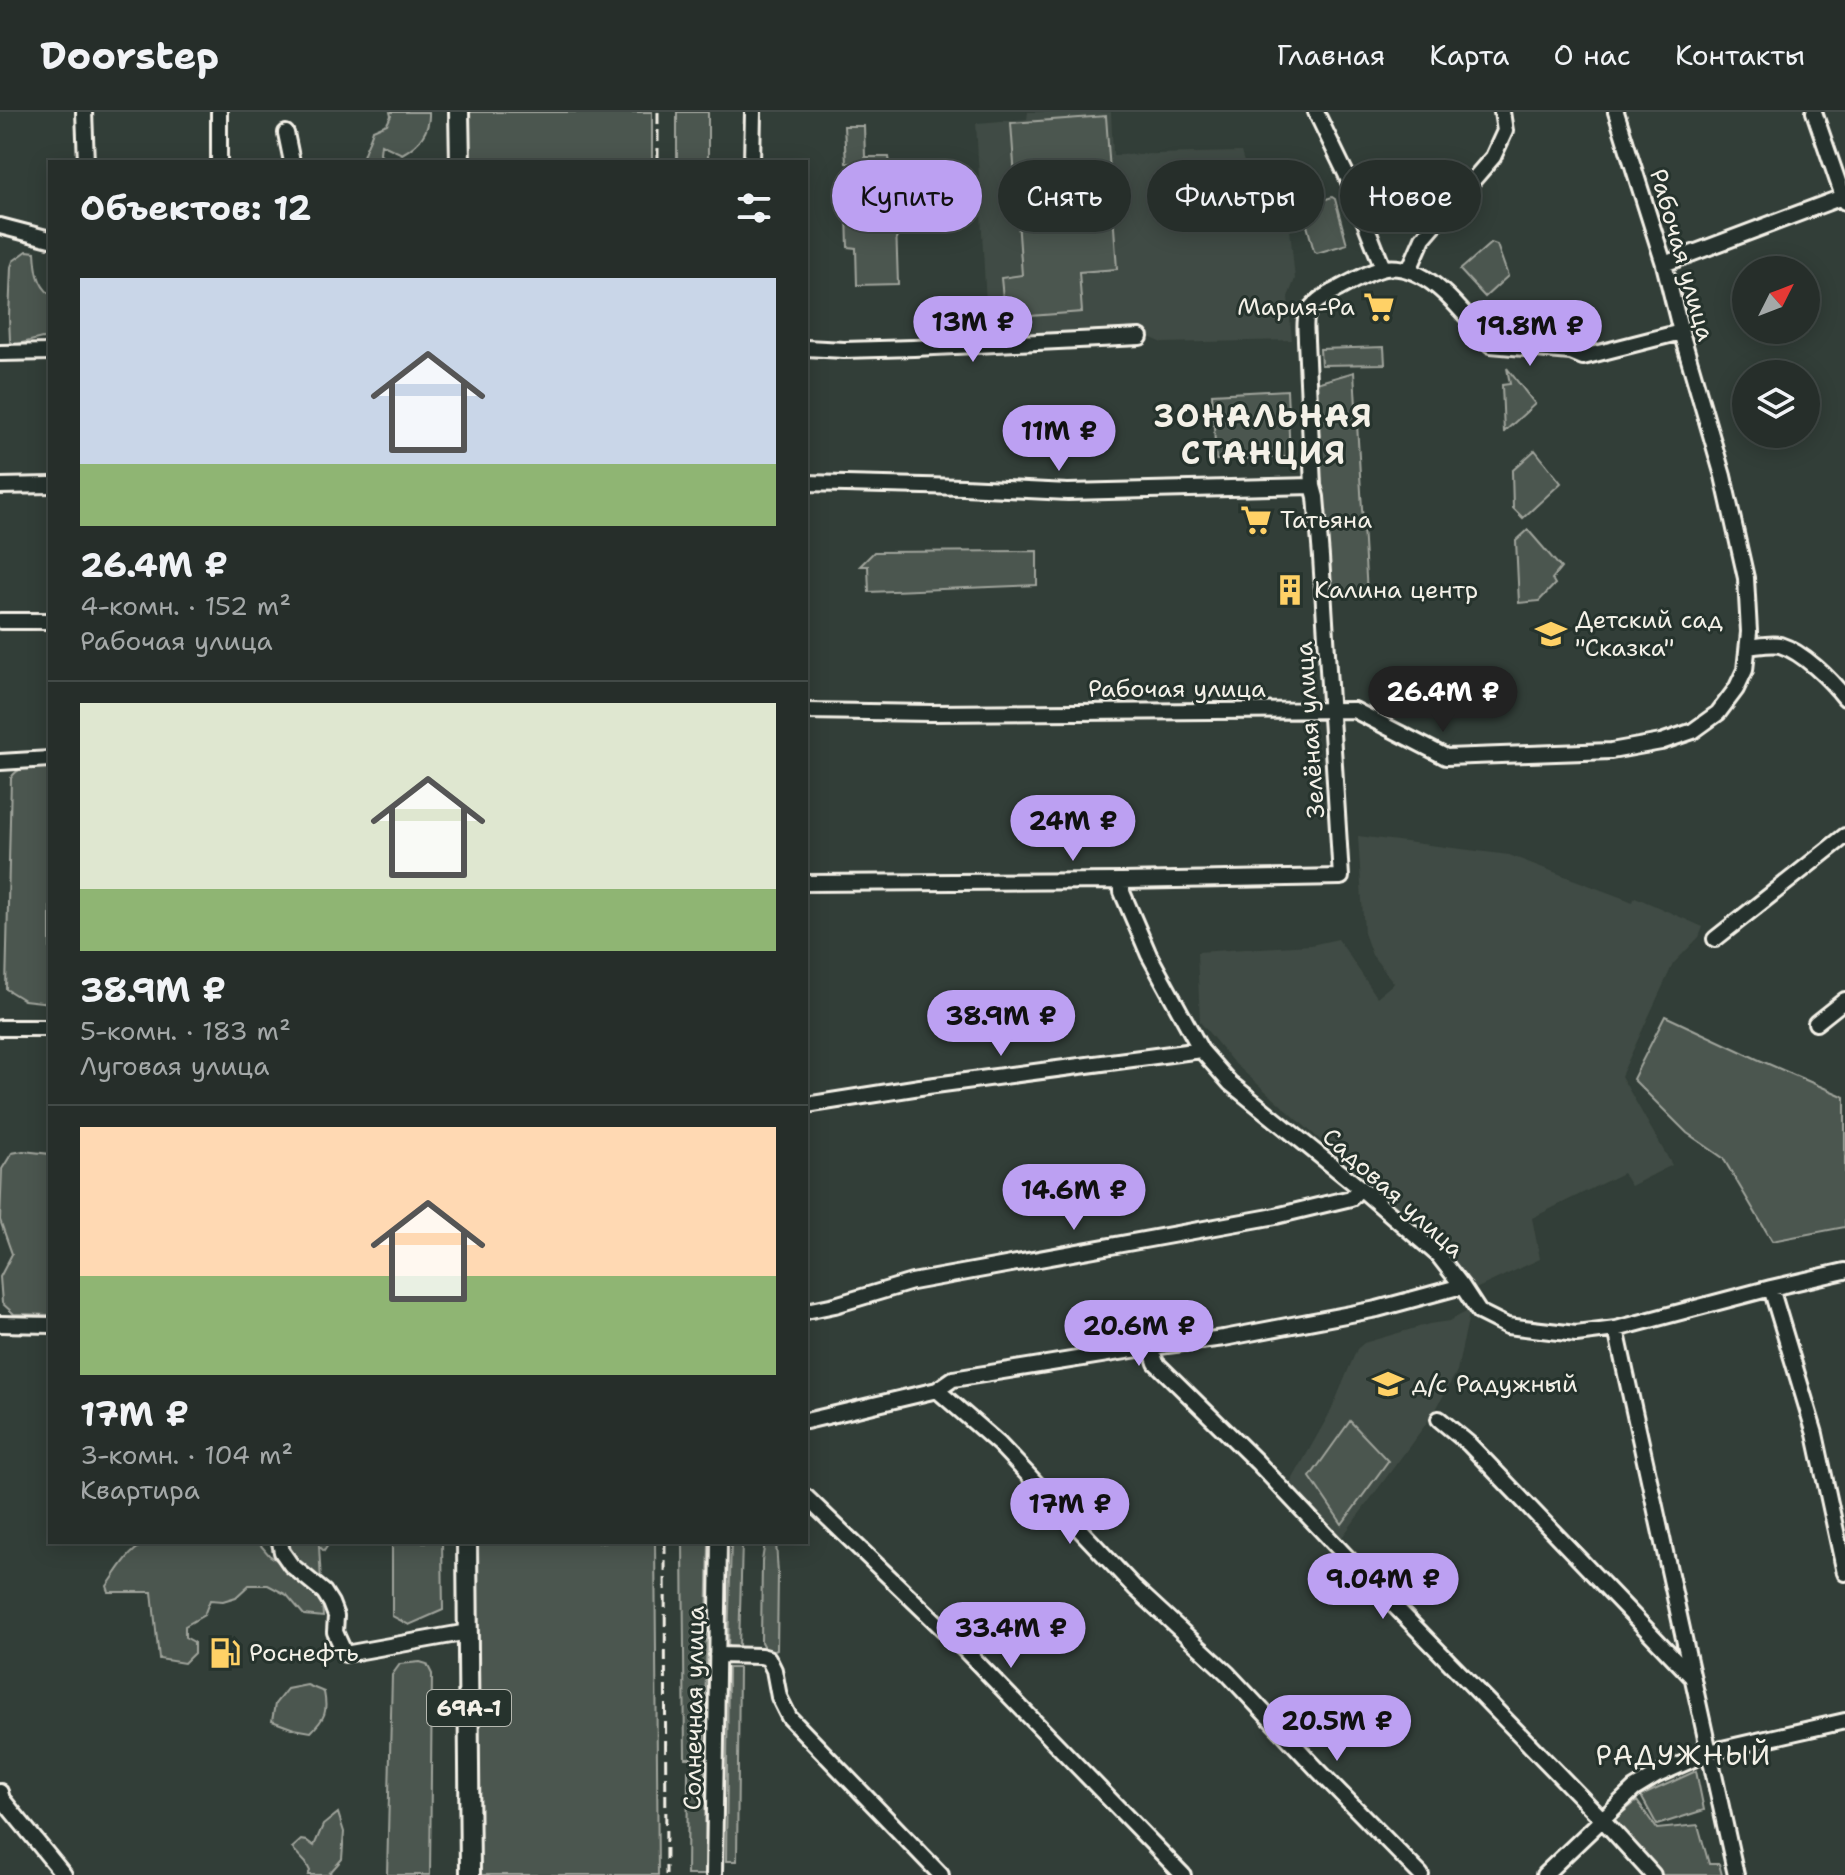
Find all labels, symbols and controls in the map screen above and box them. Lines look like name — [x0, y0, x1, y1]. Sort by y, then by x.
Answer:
text: Doorstep — [40, 30, 219, 81]
text: Главная — [1277, 36, 1385, 74]
text: Карта — [1429, 36, 1509, 74]
text: О нас — [1553, 36, 1631, 74]
text: Контакты — [1675, 36, 1805, 74]
chip: Купить — [832, 160, 982, 232]
chip: Снять — [998, 160, 1131, 232]
chip: Фильтры — [1147, 160, 1324, 232]
chip: Новое — [1340, 160, 1481, 232]
street label: Рабочая улица — [1642, 165, 1722, 345]
text: Объектов: 12 — [80, 185, 311, 231]
icon: filters — [732, 186, 776, 230]
north arrow — [1732, 256, 1820, 344]
map controls — [1732, 256, 1820, 448]
supermarket icon: Мария-Ра — [1362, 290, 1396, 324]
place label: Мария-Ра — [1237, 291, 1355, 323]
pin: 13M ₽ — [917, 296, 1029, 364]
pin: 19.8M ₽ — [1456, 300, 1604, 368]
text: 13M ₽ — [931, 304, 1015, 339]
text: 19.8M ₽ — [1476, 308, 1584, 343]
icon: home — [356, 330, 500, 474]
button: layers — [1732, 360, 1820, 448]
district label: ЗОНАЛЬНАЯ СТАНЦИЯ — [1154, 394, 1374, 474]
pin: 11M ₽ — [1003, 405, 1115, 473]
text: 11M ₽ — [1021, 413, 1097, 448]
supermarket icon: Татьяна — [1239, 503, 1273, 537]
place label: Татьяна — [1280, 504, 1372, 536]
text: 26.4M ₽ — [80, 542, 228, 588]
building icon: Калина центр — [1273, 573, 1307, 607]
place label: Калина центр — [1314, 574, 1478, 606]
text: 4-комн. · 152 m² — [80, 588, 291, 623]
place label: Детский сад "Сказка" — [1575, 604, 1723, 664]
school or university icon: Детский сад "Сказка" — [1534, 617, 1568, 651]
text: Рабочая улица — [80, 623, 273, 658]
street label: Зелёная улица — [1288, 640, 1332, 819]
pin: 26.4M ₽ — [1369, 666, 1517, 734]
street label: Рабочая улица — [1088, 673, 1266, 705]
text: 26.4M ₽ — [1386, 674, 1500, 709]
icon: home — [356, 755, 500, 899]
pin: 24M ₽ — [1017, 795, 1129, 863]
text: 24M ₽ — [1028, 803, 1118, 838]
text: 38.9M ₽ — [80, 967, 226, 1013]
pin: 38.9M ₽ — [927, 990, 1075, 1058]
text: 38.9M ₽ — [945, 998, 1057, 1033]
text: 5-комн. · 183 m² — [80, 1013, 291, 1048]
text: Луговая улица — [80, 1048, 269, 1083]
street label: Садовая улица — [1315, 1121, 1471, 1265]
pin: 14.6M ₽ — [1000, 1164, 1148, 1232]
text: 14.6M ₽ — [1021, 1172, 1127, 1207]
icon: home — [356, 1179, 500, 1323]
pin: 20.6M ₽ — [1065, 1300, 1213, 1368]
text: 20.6M ₽ — [1082, 1308, 1196, 1343]
school or university icon: д/с Радужный — [1371, 1367, 1405, 1401]
place label: д/с Радужный — [1412, 1368, 1578, 1400]
text: 17M ₽ — [80, 1391, 189, 1437]
text: 3-комн. · 104 m² — [80, 1437, 293, 1472]
text: Квартира — [80, 1472, 200, 1507]
pin: 17M ₽ — [1014, 1478, 1126, 1546]
text: 17M ₽ — [1028, 1486, 1112, 1521]
pin: 9.04M ₽ — [1309, 1553, 1457, 1621]
text: 9.04M ₽ — [1326, 1561, 1440, 1596]
pin: 33.4M ₽ — [937, 1602, 1085, 1670]
street label: Солнечная улица — [676, 1605, 712, 1811]
text: 33.4M ₽ — [955, 1610, 1067, 1645]
fuel station icon: Роснефть — [208, 1636, 242, 1670]
place label: Роснефть — [249, 1637, 359, 1669]
road number: 69А-1 — [427, 1690, 511, 1726]
pin: 20.5M ₽ — [1263, 1695, 1411, 1763]
text: 20.5M ₽ — [1281, 1703, 1393, 1738]
district label: РАДУЖНЫЙ — [1596, 1736, 1773, 1774]

